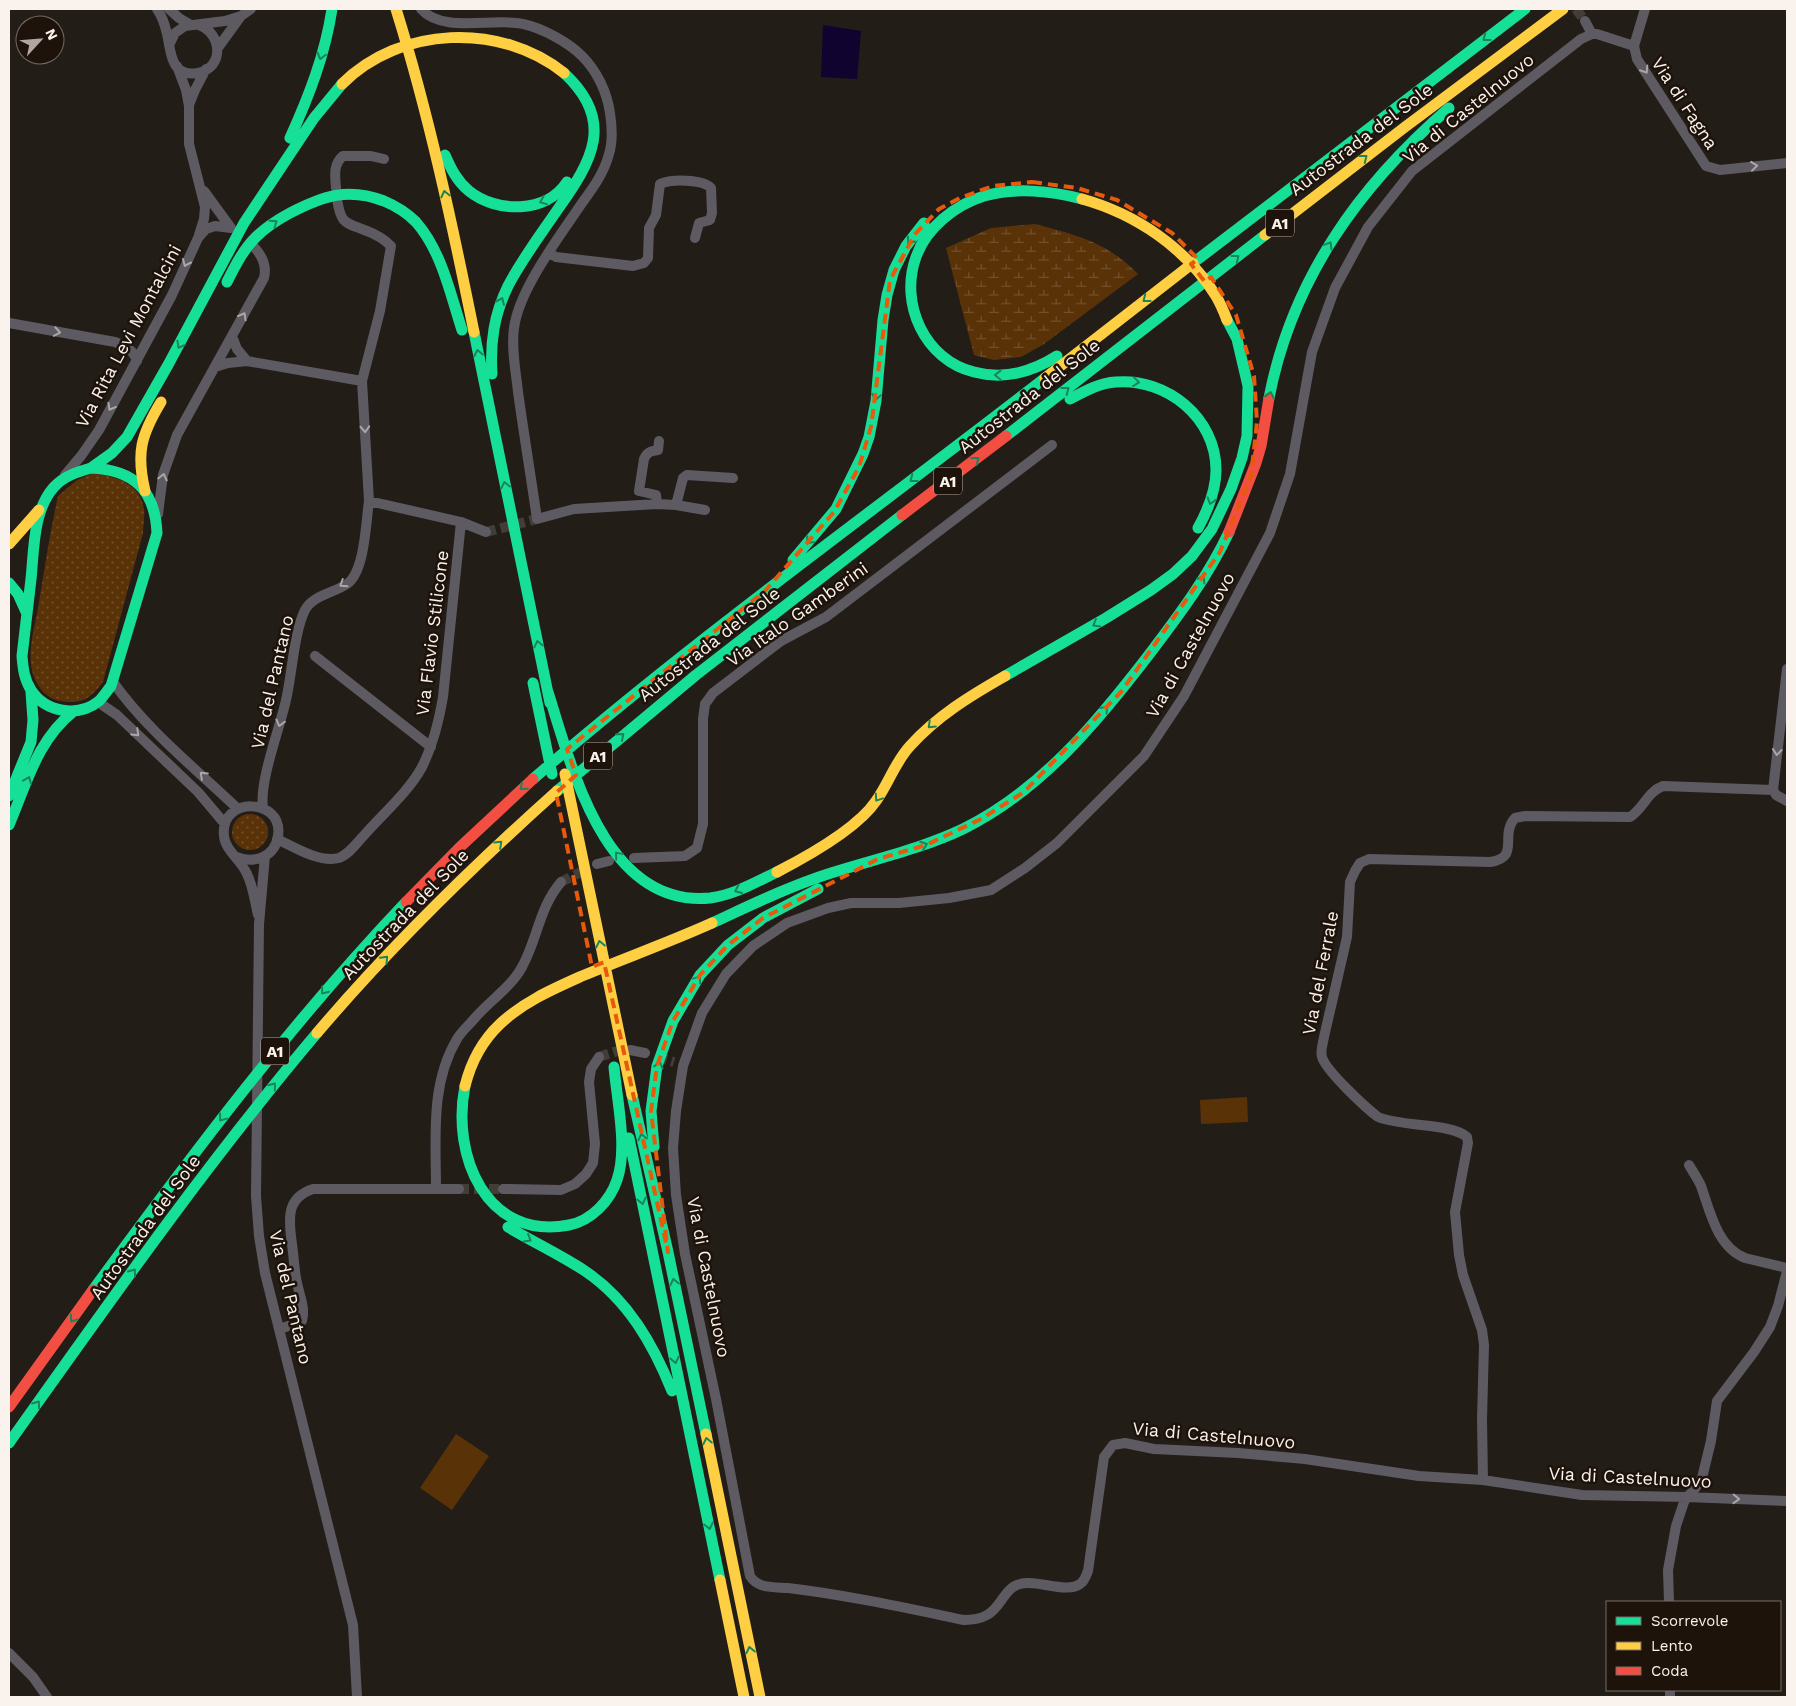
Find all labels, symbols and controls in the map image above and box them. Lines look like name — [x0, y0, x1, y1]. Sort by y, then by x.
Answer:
north arrow — [15, 15, 65, 65]
text: N — [42, 26, 61, 42]
one-way arrow — [1483, 33, 1492, 41]
street label: Via di Castelnuovo — [1398, 48, 1538, 168]
one-way arrow — [317, 52, 327, 60]
street label: Via di Fagna — [1647, 53, 1723, 153]
one-way arrow — [1638, 65, 1648, 74]
street label: Autostrada del Sole — [1285, 78, 1437, 200]
one-way arrow — [1359, 155, 1368, 164]
one-way arrow — [1751, 161, 1759, 172]
one-way arrow — [440, 190, 451, 199]
one-way arrow — [539, 194, 548, 205]
road number: A1 — [1266, 210, 1294, 237]
one-way arrow — [268, 220, 278, 229]
one-way arrow — [907, 235, 915, 244]
street label: Via Rita Levi Montalcini — [71, 241, 185, 431]
one-way arrow — [1323, 241, 1333, 250]
one-way arrow — [1230, 255, 1239, 263]
one-way arrow — [182, 258, 193, 267]
one-way arrow — [1143, 293, 1152, 301]
one-way arrow — [495, 297, 506, 306]
one-way arrow — [237, 312, 247, 321]
one-way arrow — [52, 326, 61, 336]
street label: Autostrada del Sole — [954, 334, 1104, 458]
one-way arrow — [176, 340, 186, 349]
one-way arrow — [473, 349, 484, 358]
one-way arrow — [994, 370, 1002, 380]
one-way arrow — [1132, 376, 1140, 387]
one-way arrow — [1060, 387, 1069, 395]
one-way arrow — [1264, 391, 1275, 400]
one-way arrow — [871, 393, 882, 401]
one-way arrow — [107, 402, 117, 411]
one-way arrow — [359, 426, 370, 434]
one-way arrow — [970, 457, 979, 465]
road number: A1 — [934, 468, 962, 494]
one-way arrow — [158, 472, 168, 481]
one-way arrow — [909, 473, 919, 482]
one-way arrow — [500, 481, 511, 490]
one-way arrow — [1207, 497, 1217, 505]
one-way arrow — [806, 536, 815, 545]
street label: Via Flavio Stilicone — [411, 549, 453, 717]
street label: Via Italo Gamberini — [722, 557, 872, 671]
street label: Via di Castelnuovo — [1141, 569, 1239, 721]
one-way arrow — [1196, 575, 1205, 585]
one-way arrow — [340, 578, 349, 588]
street label: Autostrada del Sole — [634, 582, 784, 706]
street label: Via del Pantano — [246, 613, 298, 751]
one-way arrow — [1092, 617, 1101, 627]
one-way arrow — [533, 640, 544, 649]
one-way arrow — [1099, 706, 1108, 715]
one-way arrow — [275, 718, 286, 727]
one-way arrow — [928, 720, 937, 729]
one-way arrow — [130, 727, 139, 736]
one-way arrow — [616, 733, 625, 742]
road number: A1 — [584, 742, 612, 769]
one-way arrow — [1772, 748, 1783, 756]
one-way arrow — [199, 772, 208, 781]
one-way arrow — [22, 776, 32, 785]
one-way arrow — [519, 782, 528, 791]
one-way arrow — [875, 792, 884, 802]
one-way arrow — [920, 840, 928, 850]
one-way arrow — [494, 841, 503, 850]
street label: Autostrada del Sole — [337, 844, 473, 984]
one-way arrow — [615, 852, 623, 861]
one-way arrow — [734, 884, 743, 895]
street label: Via del Ferrale — [1298, 909, 1342, 1037]
one-way arrow — [595, 939, 606, 948]
one-way arrow — [379, 955, 388, 964]
one-way arrow — [692, 975, 701, 985]
one-way arrow — [321, 985, 329, 994]
road number: A1 — [261, 1038, 289, 1064]
one-way arrow — [653, 1062, 663, 1070]
one-way arrow — [267, 1083, 276, 1092]
one-way arrow — [220, 1112, 228, 1121]
one-way arrow — [637, 1132, 648, 1141]
street label: Autostrada del Sole — [85, 1151, 205, 1303]
street label: Via di Castelnuovo — [683, 1195, 735, 1359]
one-way arrow — [636, 1196, 647, 1205]
street label: Via del Pantano — [265, 1228, 317, 1366]
one-way arrow — [523, 1233, 532, 1243]
one-way arrow — [127, 1268, 136, 1278]
one-way arrow — [669, 1278, 680, 1287]
one-way arrow — [70, 1313, 79, 1323]
one-way arrow — [669, 1355, 680, 1364]
one-way arrow — [31, 1400, 41, 1409]
street label: Via di Castelnuovo — [1132, 1417, 1296, 1453]
one-way arrow — [702, 1437, 713, 1446]
street label: Via di Castelnuovo — [1548, 1462, 1712, 1492]
one-way arrow — [1732, 1494, 1740, 1505]
one-way arrow — [704, 1521, 714, 1530]
legend — [1606, 1601, 1781, 1691]
text: Scorrevole — [1651, 1612, 1729, 1630]
text: Lento — [1651, 1637, 1693, 1655]
one-way arrow — [745, 1645, 756, 1654]
text: Coda — [1651, 1662, 1689, 1680]

